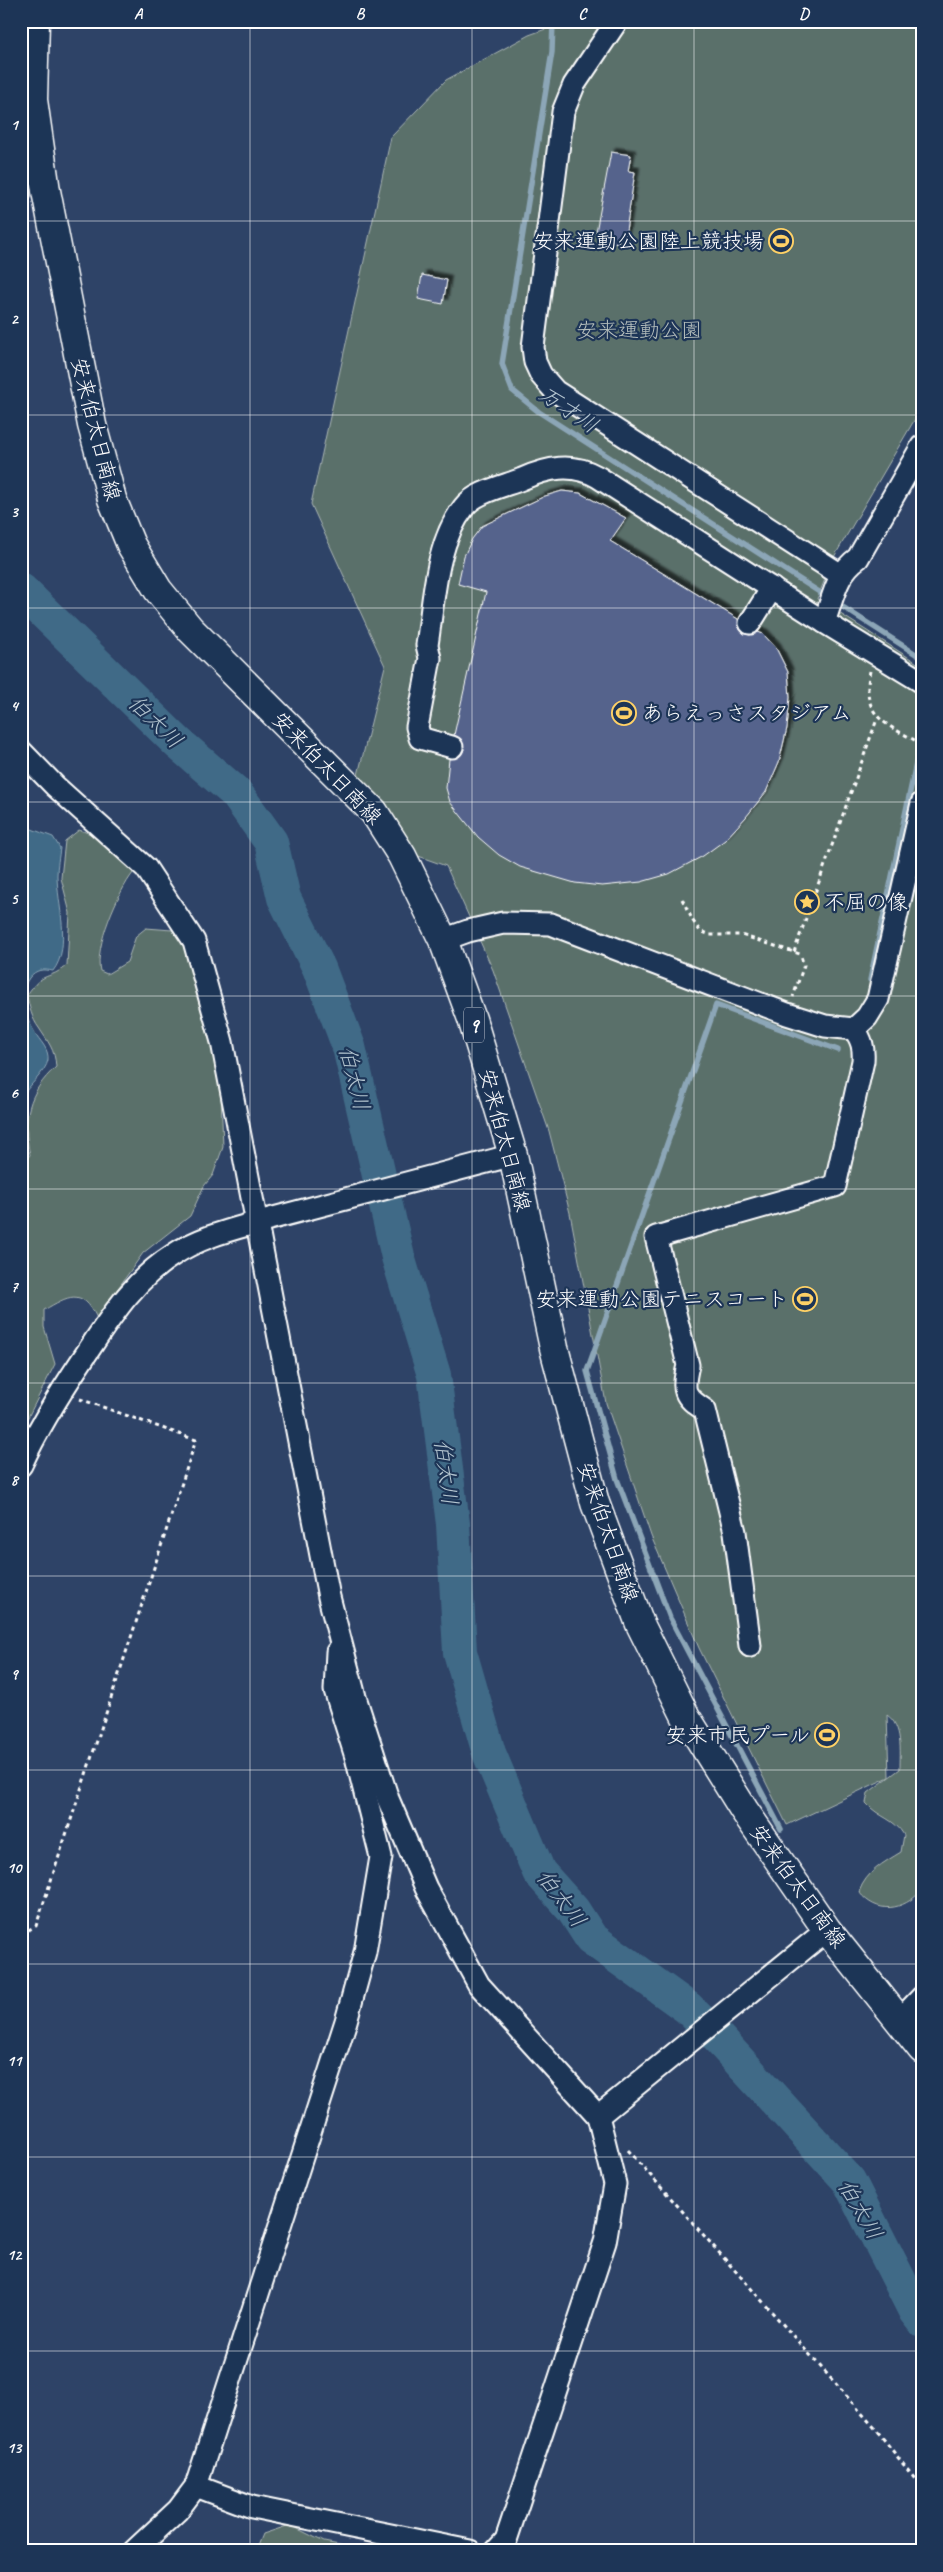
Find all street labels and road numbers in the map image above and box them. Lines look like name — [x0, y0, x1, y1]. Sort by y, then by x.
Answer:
street label: 安来伯太日南線 — [66, 355, 126, 503]
street label: 安来伯太日南線 — [267, 706, 387, 830]
road number: 9 — [464, 1008, 484, 1042]
street label: 安来伯太日南線 — [473, 1066, 537, 1214]
street label: 安来伯太日南線 — [572, 1458, 644, 1606]
street label: 安来伯太日南線 — [744, 1819, 852, 1953]

